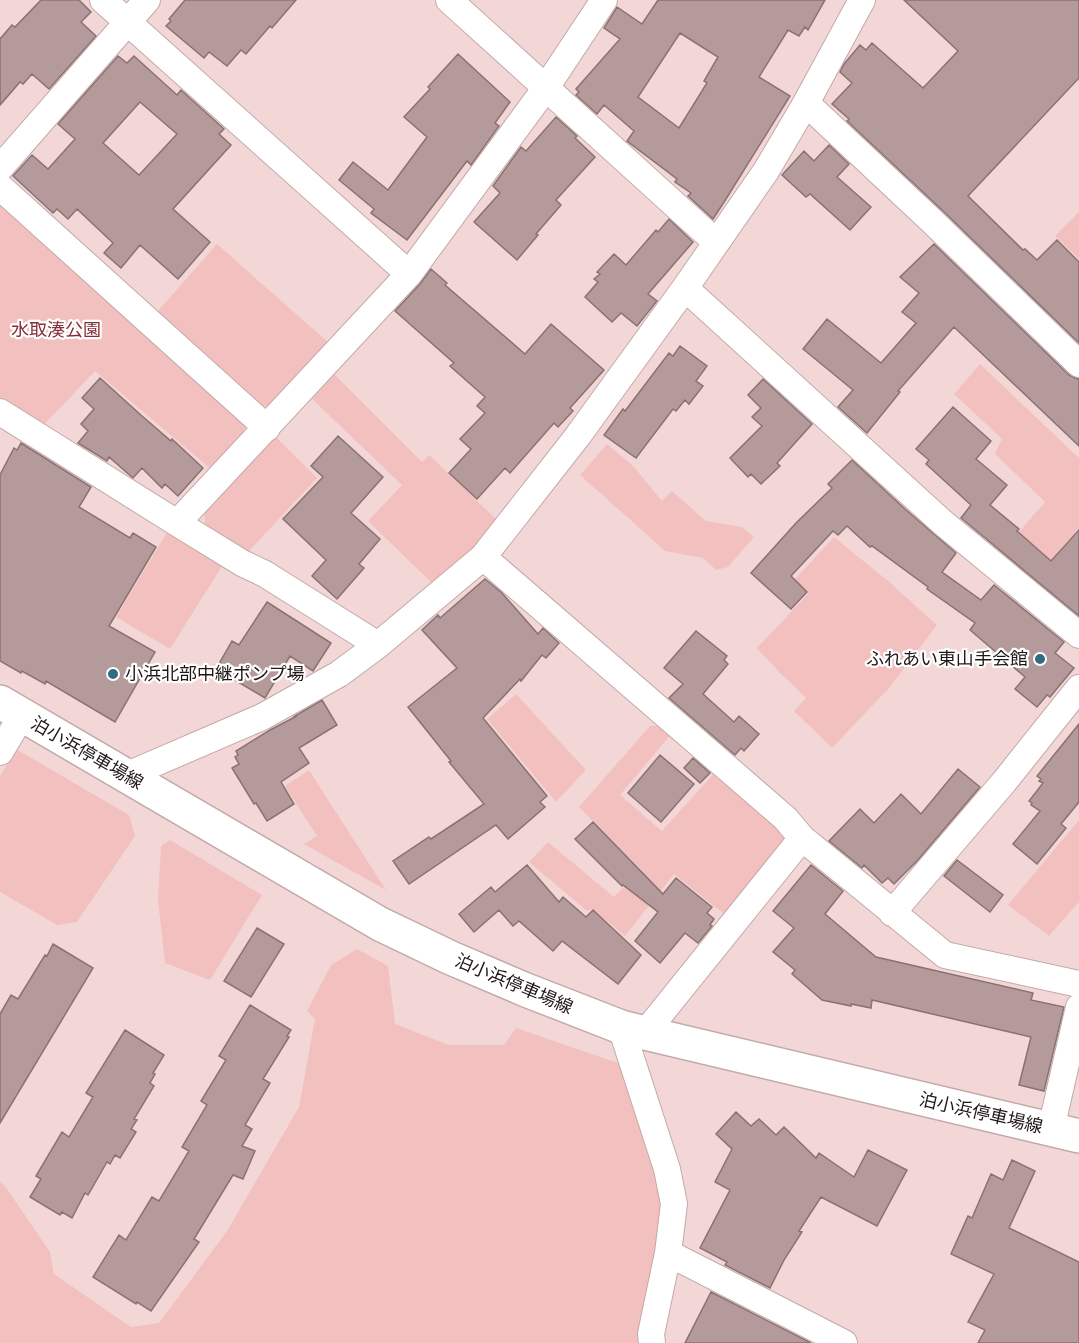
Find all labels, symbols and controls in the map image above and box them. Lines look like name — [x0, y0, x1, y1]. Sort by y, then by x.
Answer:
park label: 水取湊公園 — [11, 320, 101, 340]
place label: ふれあい東山手会館 — [866, 649, 1028, 669]
marker: ふれあい東山手会館 — [1033, 652, 1047, 666]
place label: 小浜北部中継ポンプ場 — [125, 664, 304, 684]
marker: 小浜北部中継ポンプ場 — [106, 667, 120, 681]
street label: 泊小浜停車場線 — [27, 713, 147, 793]
street label: 泊小浜停車場線 — [452, 950, 576, 1018]
street label: 泊小浜停車場線 — [917, 1089, 1045, 1137]

